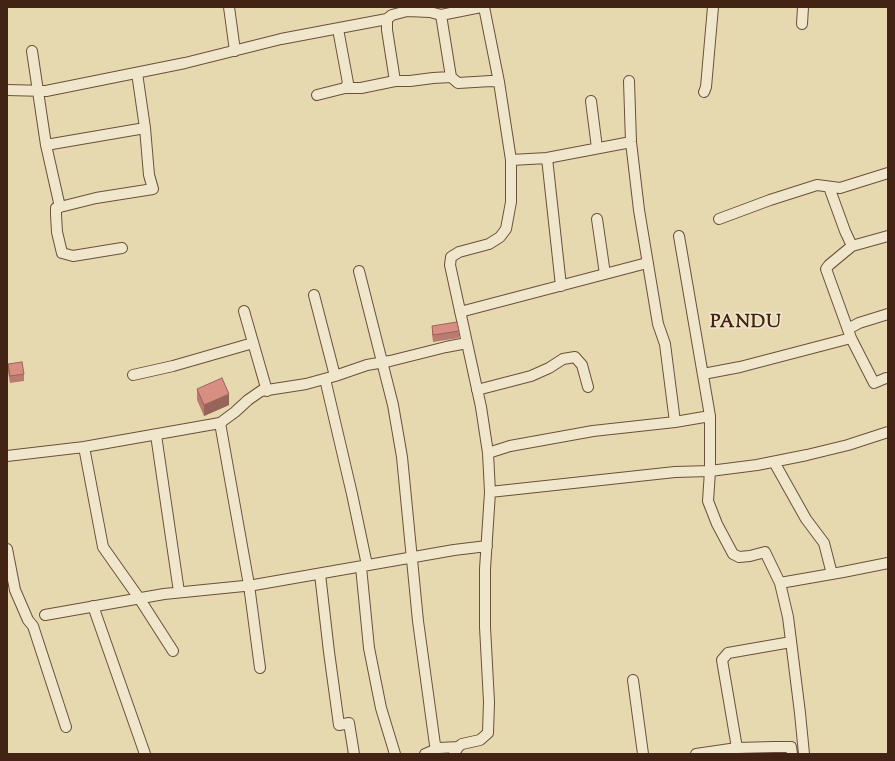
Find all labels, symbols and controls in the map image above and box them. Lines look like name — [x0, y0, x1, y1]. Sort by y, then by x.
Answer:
district label: PANDU — [710, 313, 782, 335]

